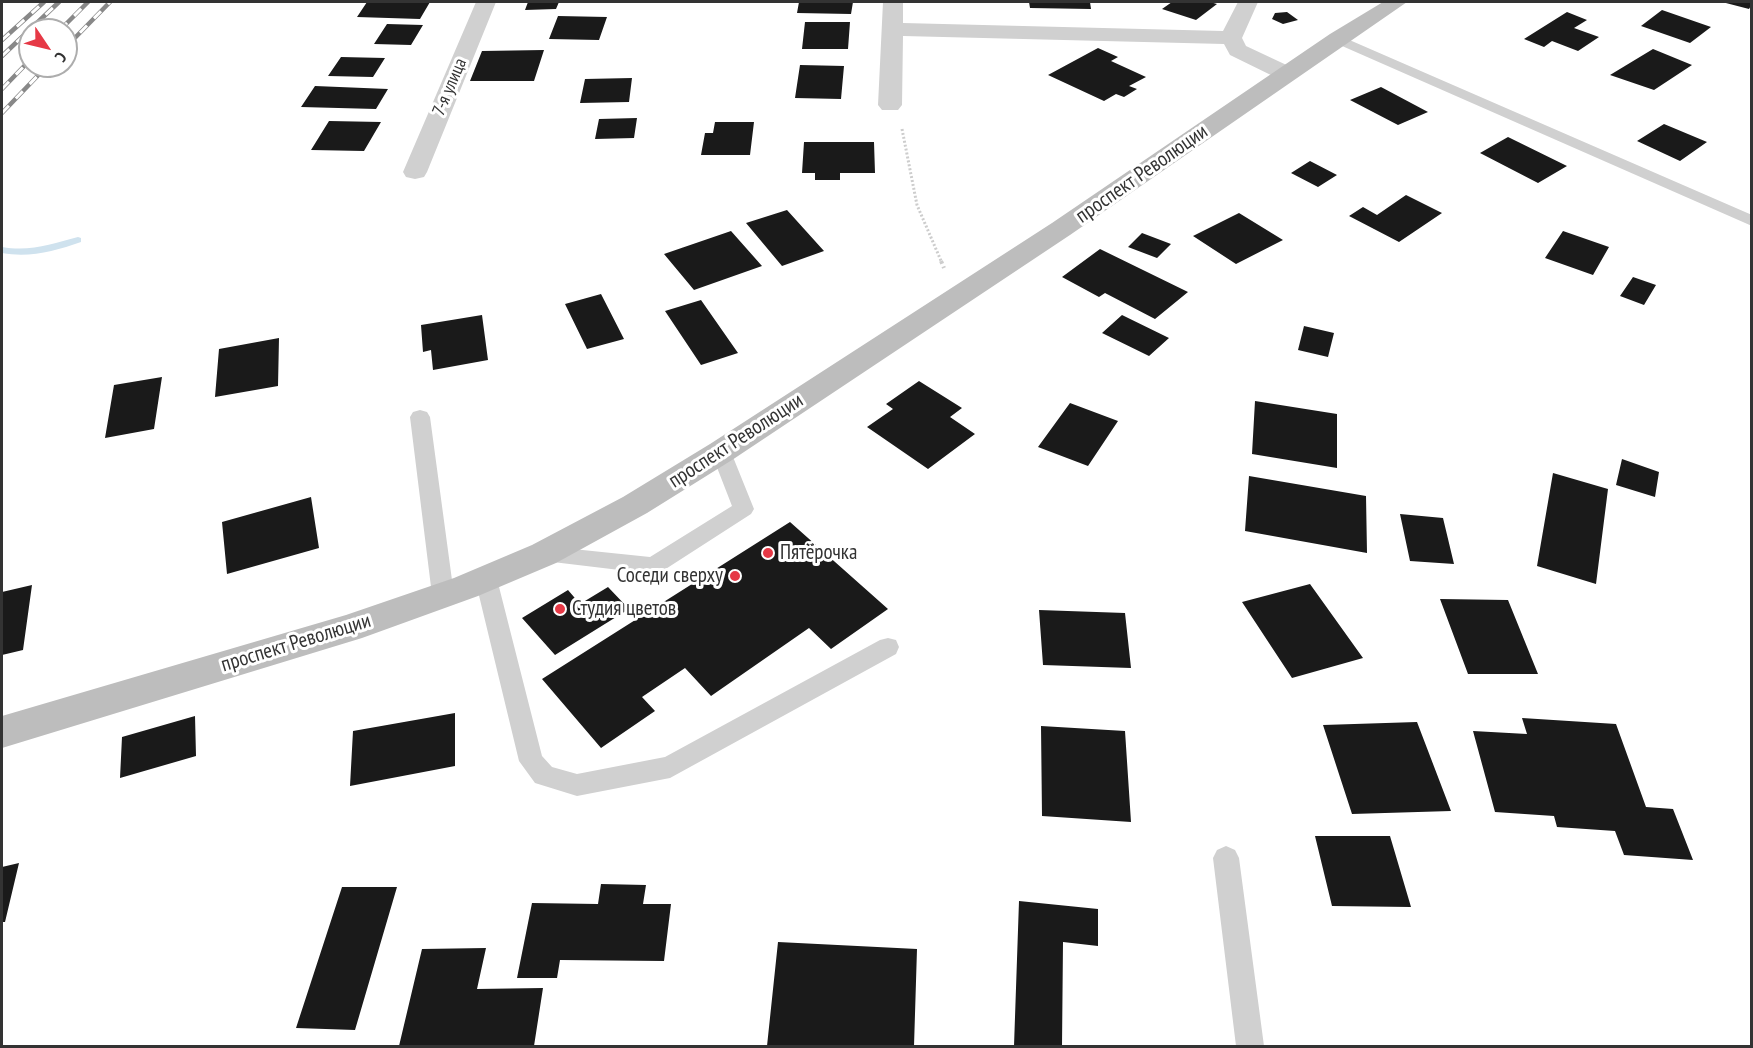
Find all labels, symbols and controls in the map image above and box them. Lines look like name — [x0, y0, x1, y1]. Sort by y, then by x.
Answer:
north arrow — [18, 18, 78, 78]
text: С — [51, 48, 71, 66]
street label: 7-я улица — [428, 55, 472, 119]
street label: проспект Революции — [1071, 119, 1213, 229]
street label: проспект Революции — [664, 388, 808, 494]
place label: Пятёрочка — [780, 540, 857, 566]
marker: Пятёрочка — [761, 546, 775, 560]
place label: Соседи сверху — [617, 563, 723, 589]
marker: Соседи сверху — [728, 569, 742, 583]
place label: Студия цветов — [572, 596, 676, 622]
marker: Студия цветов — [553, 602, 567, 616]
street label: проспект Революции — [218, 608, 374, 678]

